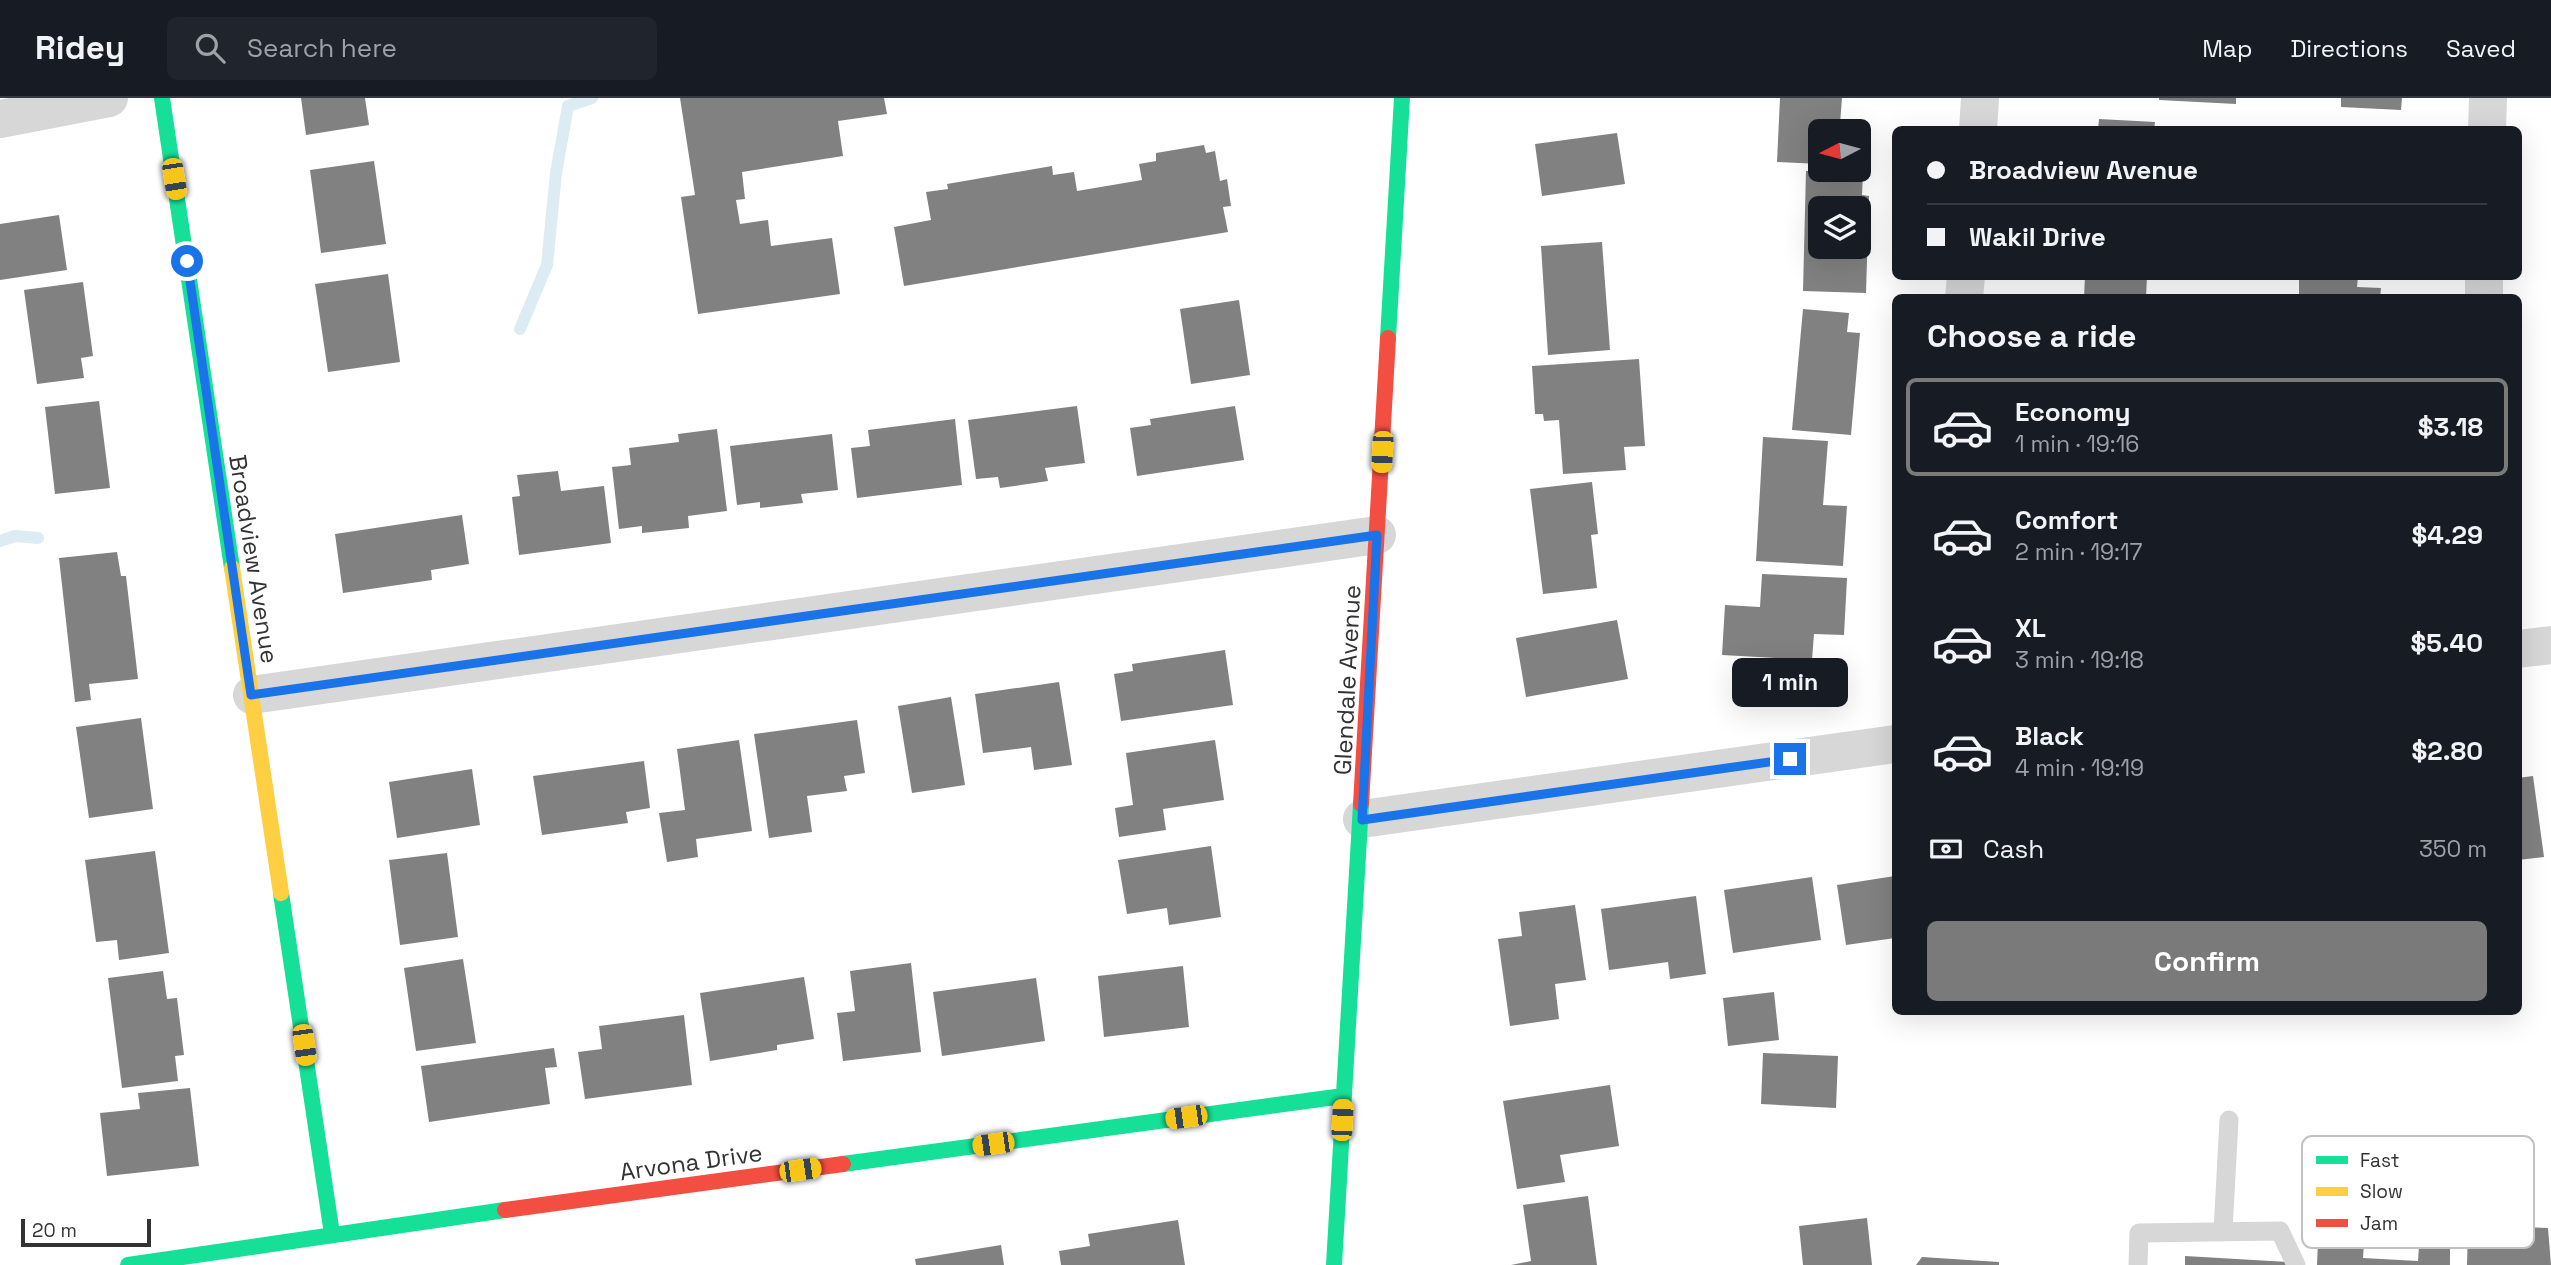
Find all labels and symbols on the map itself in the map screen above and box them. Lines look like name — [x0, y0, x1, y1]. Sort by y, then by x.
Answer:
north arrow — [1808, 119, 1871, 182]
car — [161, 157, 188, 201]
route start — [171, 245, 203, 277]
car — [1371, 430, 1394, 474]
street label: Broadview Avenue — [222, 452, 286, 666]
street label: Glendale Avenue — [1327, 584, 1367, 776]
callout: 1 min — [1732, 658, 1848, 706]
route end — [1774, 743, 1806, 775]
car — [291, 1023, 318, 1067]
car — [1331, 1098, 1354, 1142]
car — [1164, 1104, 1209, 1130]
car — [971, 1131, 1016, 1157]
legend — [2302, 1136, 2534, 1248]
street label: Arvona Drive — [618, 1137, 764, 1187]
text: Fast — [2360, 1148, 2400, 1173]
car — [778, 1157, 823, 1183]
text: Slow — [2360, 1179, 2403, 1204]
text: Jam — [2360, 1211, 2398, 1236]
scale bar — [21, 1216, 150, 1248]

